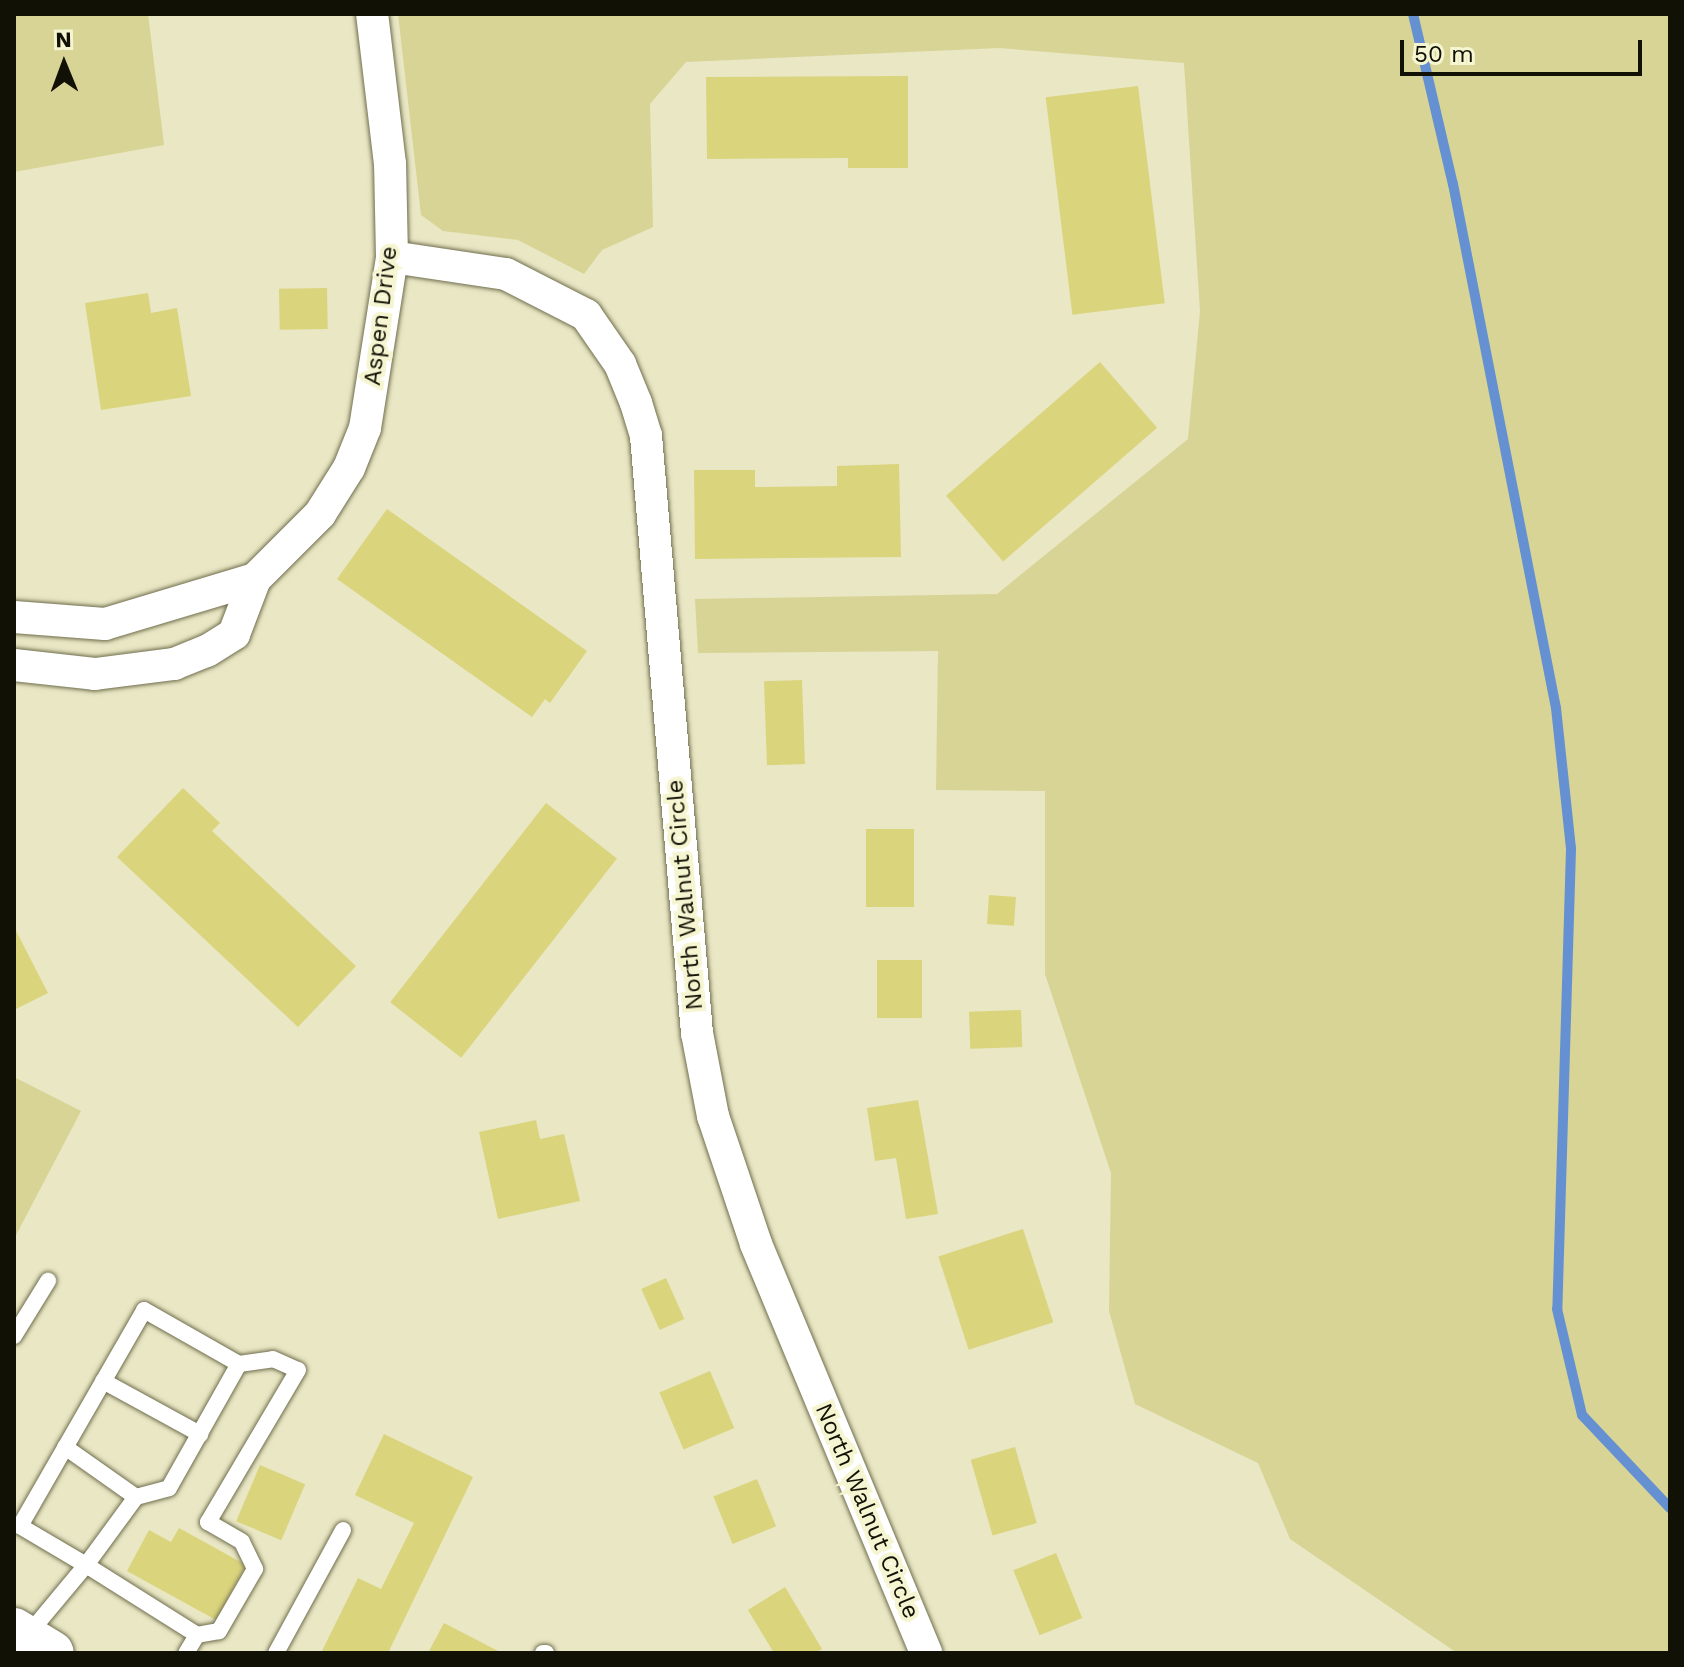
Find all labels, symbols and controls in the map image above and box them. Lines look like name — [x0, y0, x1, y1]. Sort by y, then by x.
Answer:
north arrow — [24, 24, 104, 104]
scale bar — [1404, 24, 1646, 74]
text: N — [55, 27, 72, 52]
text: 50 m — [1414, 40, 1474, 68]
street label: Aspen Drive — [358, 245, 404, 387]
street label: North Walnut Circle — [661, 778, 709, 1012]
street label: North Walnut Circle — [808, 1399, 926, 1623]

